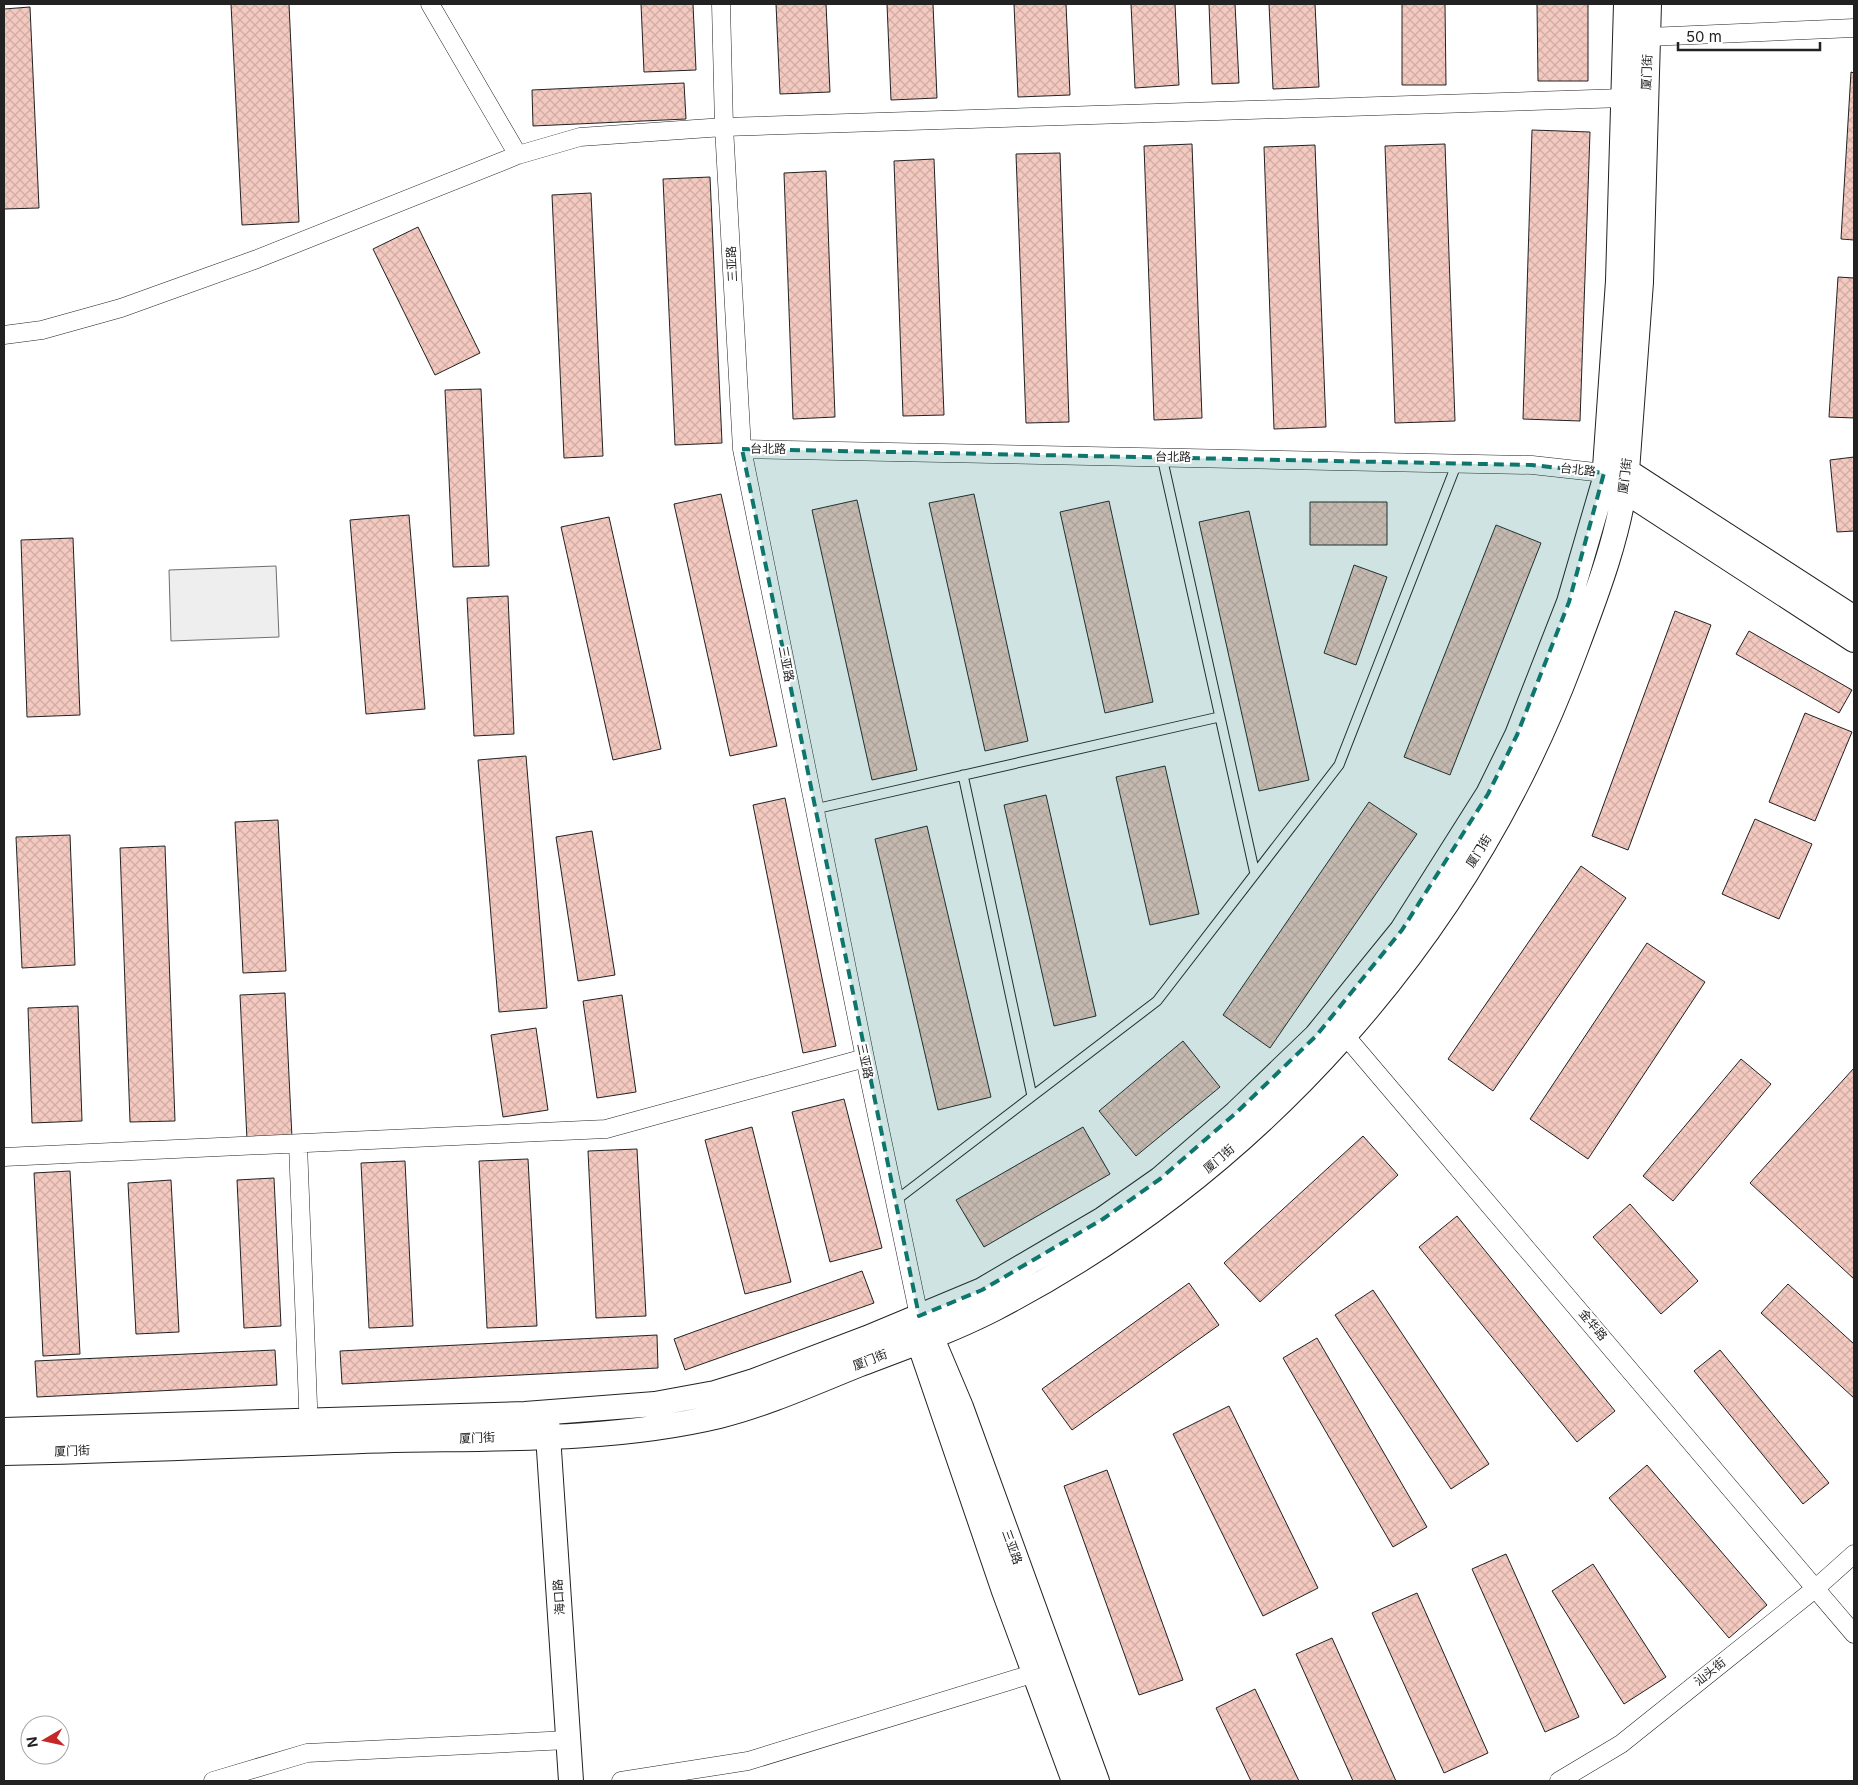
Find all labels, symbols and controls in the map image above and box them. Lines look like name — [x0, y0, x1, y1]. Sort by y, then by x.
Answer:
scale bar — [1678, 20, 1820, 52]
text: 50 m — [1686, 27, 1722, 46]
street label: 厦门街 — [1638, 54, 1655, 90]
street label: 三亚路 — [723, 246, 740, 282]
street label: 台北路 — [750, 441, 786, 456]
street label: 台北路 — [1155, 449, 1191, 464]
street label: 厦门街 — [1615, 457, 1634, 495]
street label: 台北路 — [1559, 460, 1597, 479]
street label: 三亚路 — [776, 645, 797, 683]
street label: 厦门街 — [1463, 831, 1494, 870]
street label: 三亚路 — [854, 1042, 877, 1080]
street label: 厦门街 — [1200, 1141, 1237, 1176]
street label: 金华路 — [1576, 1306, 1611, 1343]
street label: 厦门街 — [850, 1346, 889, 1373]
street label: 厦门街 — [459, 1429, 495, 1446]
street label: 厦门街 — [54, 1442, 90, 1459]
street label: 三亚路 — [999, 1527, 1026, 1566]
street label: 海口路 — [550, 1579, 567, 1616]
street label: 汕头街 — [1691, 1654, 1728, 1689]
north arrow — [20, 1715, 70, 1765]
text: N — [22, 1736, 41, 1749]

